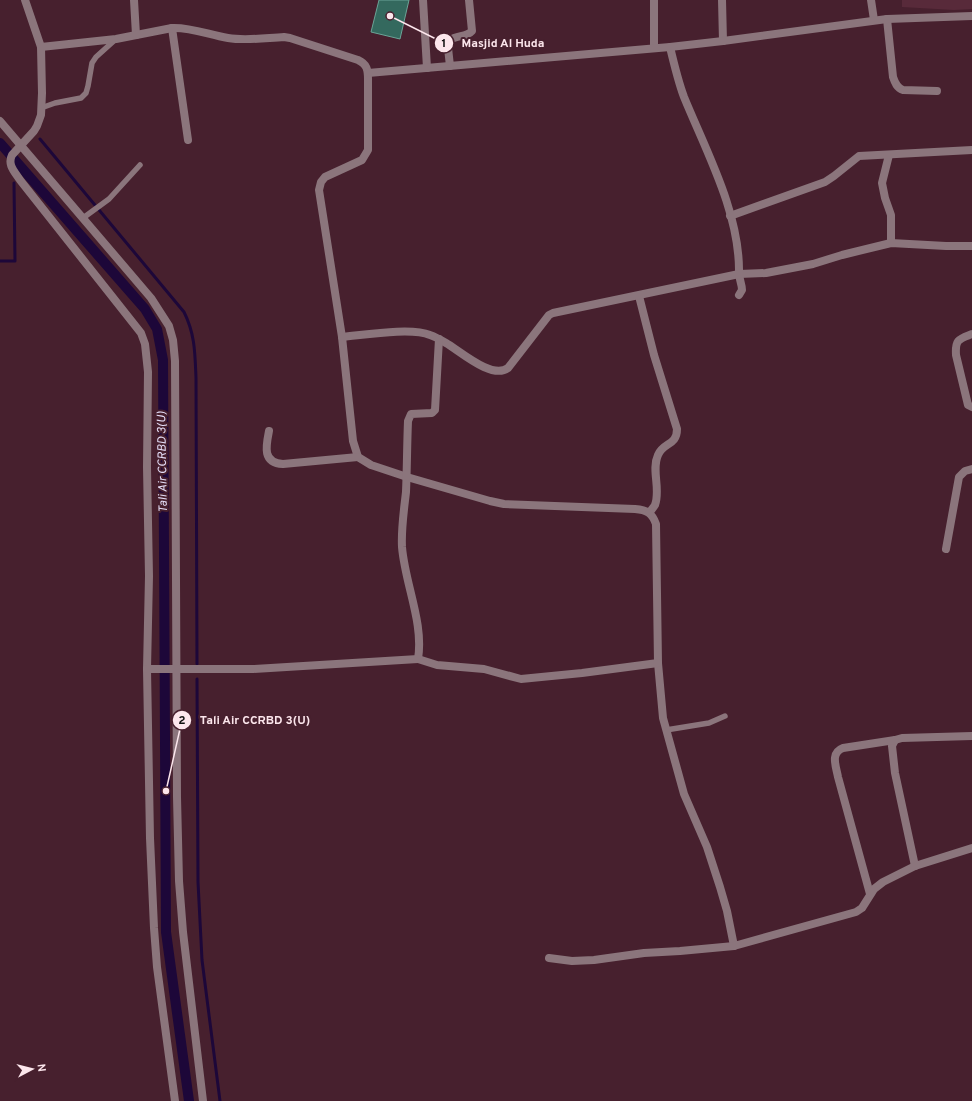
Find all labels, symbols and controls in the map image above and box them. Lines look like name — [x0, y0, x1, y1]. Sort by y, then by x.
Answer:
callout: Masjid Al Huda — [434, 31, 553, 55]
text: 1 — [442, 36, 446, 52]
text: Masjid Al Huda — [462, 36, 544, 52]
water label: Tali Air CCRBD 3(U) — [154, 411, 172, 513]
callout: Tali Air CCRBD 3(U) — [172, 708, 319, 732]
text: 2 — [178, 713, 186, 729]
text: Tali Air CCRBD 3(U) — [200, 713, 310, 729]
north arrow — [12, 1049, 52, 1089]
text: N — [34, 1063, 48, 1073]

